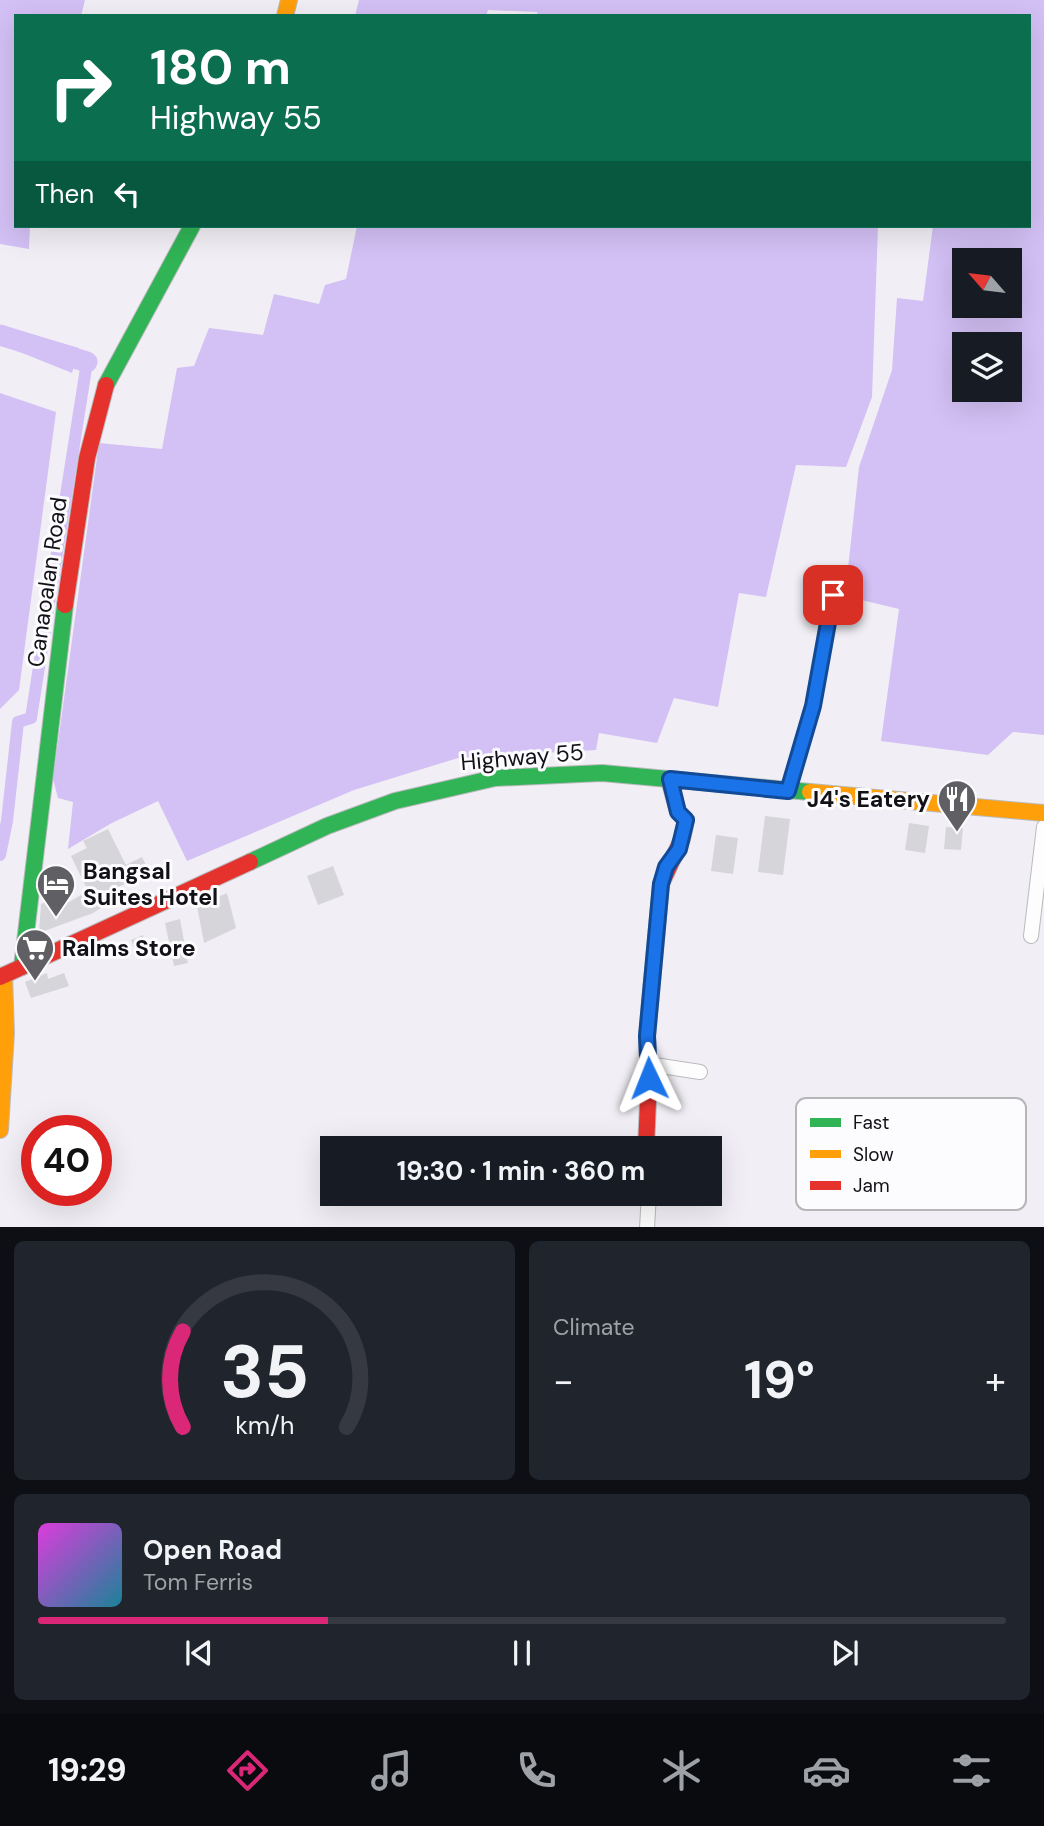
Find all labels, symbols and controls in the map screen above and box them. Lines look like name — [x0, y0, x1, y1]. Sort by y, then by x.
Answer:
text: 180 m — [150, 35, 291, 99]
icon: right — [35, 42, 126, 133]
text: Highway 55 — [150, 97, 322, 139]
icon: left — [108, 175, 146, 213]
text: Then — [35, 177, 94, 211]
north arrow — [952, 248, 1022, 318]
map controls — [952, 248, 1022, 402]
button: layers — [952, 332, 1022, 402]
street label: Canaoalan Road — [20, 495, 74, 669]
pin — [803, 565, 863, 625]
icon: arrive — [814, 576, 852, 614]
street label: Highway 55 — [459, 737, 585, 777]
restaurant icon: J4's Eatery — [936, 778, 978, 833]
place label: J4's Eatery — [807, 784, 930, 814]
place label: Bangsal Suites Hotel — [83, 856, 218, 912]
hotel icon: Bangsal Suites Hotel — [35, 863, 77, 918]
supermarket icon: Ralms Store — [14, 927, 56, 982]
place label: Ralms Store — [62, 933, 196, 963]
position arrow — [612, 1041, 686, 1115]
legend — [796, 1098, 1026, 1210]
text: Fast — [853, 1110, 889, 1135]
speed limit sign: 40 — [21, 1115, 112, 1206]
text: Slow — [853, 1142, 894, 1167]
text: 19:30 · 1 min · 360 m — [397, 1154, 645, 1188]
text: Jam — [853, 1173, 890, 1198]
text: Climate — [553, 1312, 635, 1342]
text: 35 — [220, 1325, 309, 1420]
text: 19° — [744, 1346, 815, 1414]
text: − — [553, 1356, 574, 1406]
text: + — [985, 1356, 1006, 1406]
text: km/h — [235, 1408, 294, 1441]
text: Open Road — [143, 1533, 282, 1567]
text: Tom Ferris — [143, 1567, 253, 1597]
icon: previous — [180, 1634, 218, 1672]
icon: pause — [503, 1634, 541, 1672]
icon: next — [826, 1634, 864, 1672]
icon: directions — [223, 1746, 272, 1795]
icon: music — [367, 1746, 416, 1795]
icon: phone — [512, 1746, 561, 1795]
icon: climate — [657, 1746, 706, 1795]
icon: car — [802, 1746, 851, 1795]
icon: filters — [947, 1746, 996, 1795]
text: 19:29 — [48, 1749, 127, 1791]

